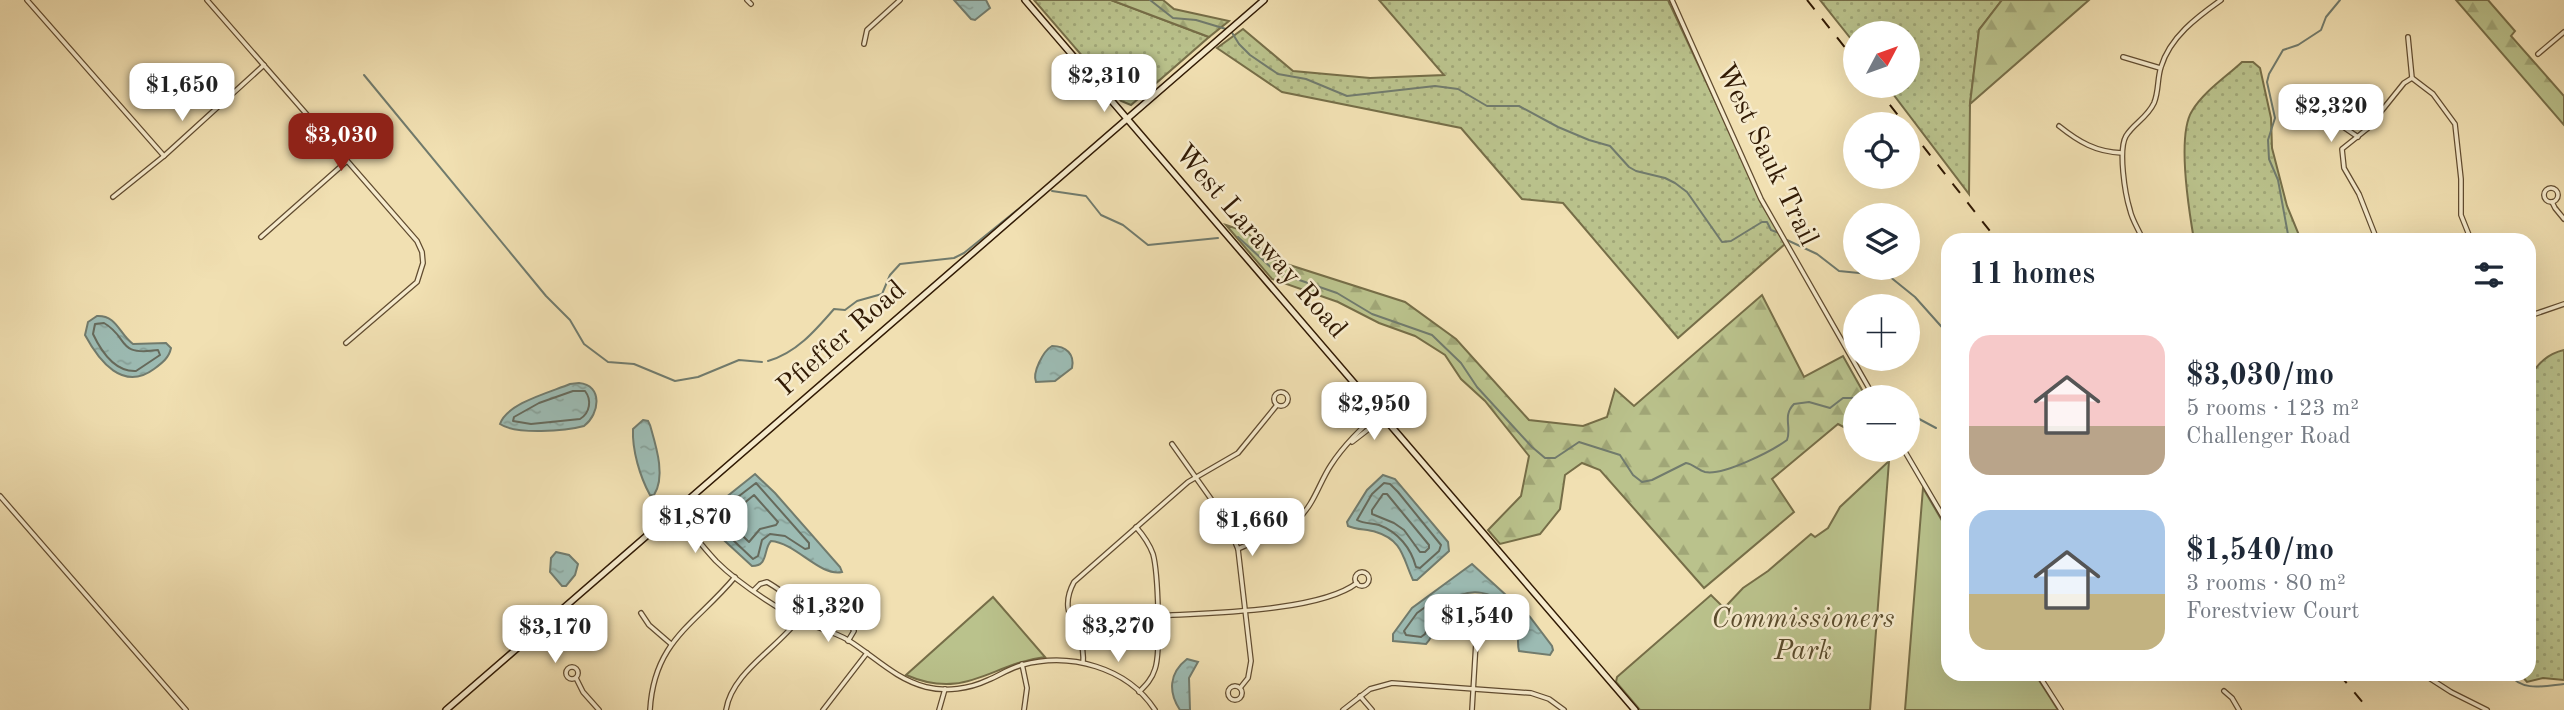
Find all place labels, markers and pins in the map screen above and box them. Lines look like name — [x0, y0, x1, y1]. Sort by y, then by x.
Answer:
pin: $2,310 — [1047, 54, 1161, 114]
pin: $1,650 — [125, 64, 239, 123]
pin: $2,320 — [2274, 85, 2388, 144]
pin: $3,030 — [284, 114, 398, 173]
pin: $2,950 — [1317, 382, 1431, 442]
pin: $1,870 — [638, 496, 752, 555]
pin: $1,660 — [1195, 498, 1309, 558]
pin: $1,320 — [771, 584, 885, 644]
pin: $1,540 — [1420, 594, 1534, 654]
pin: $3,270 — [1061, 604, 1175, 664]
pin: $3,170 — [498, 606, 612, 665]

